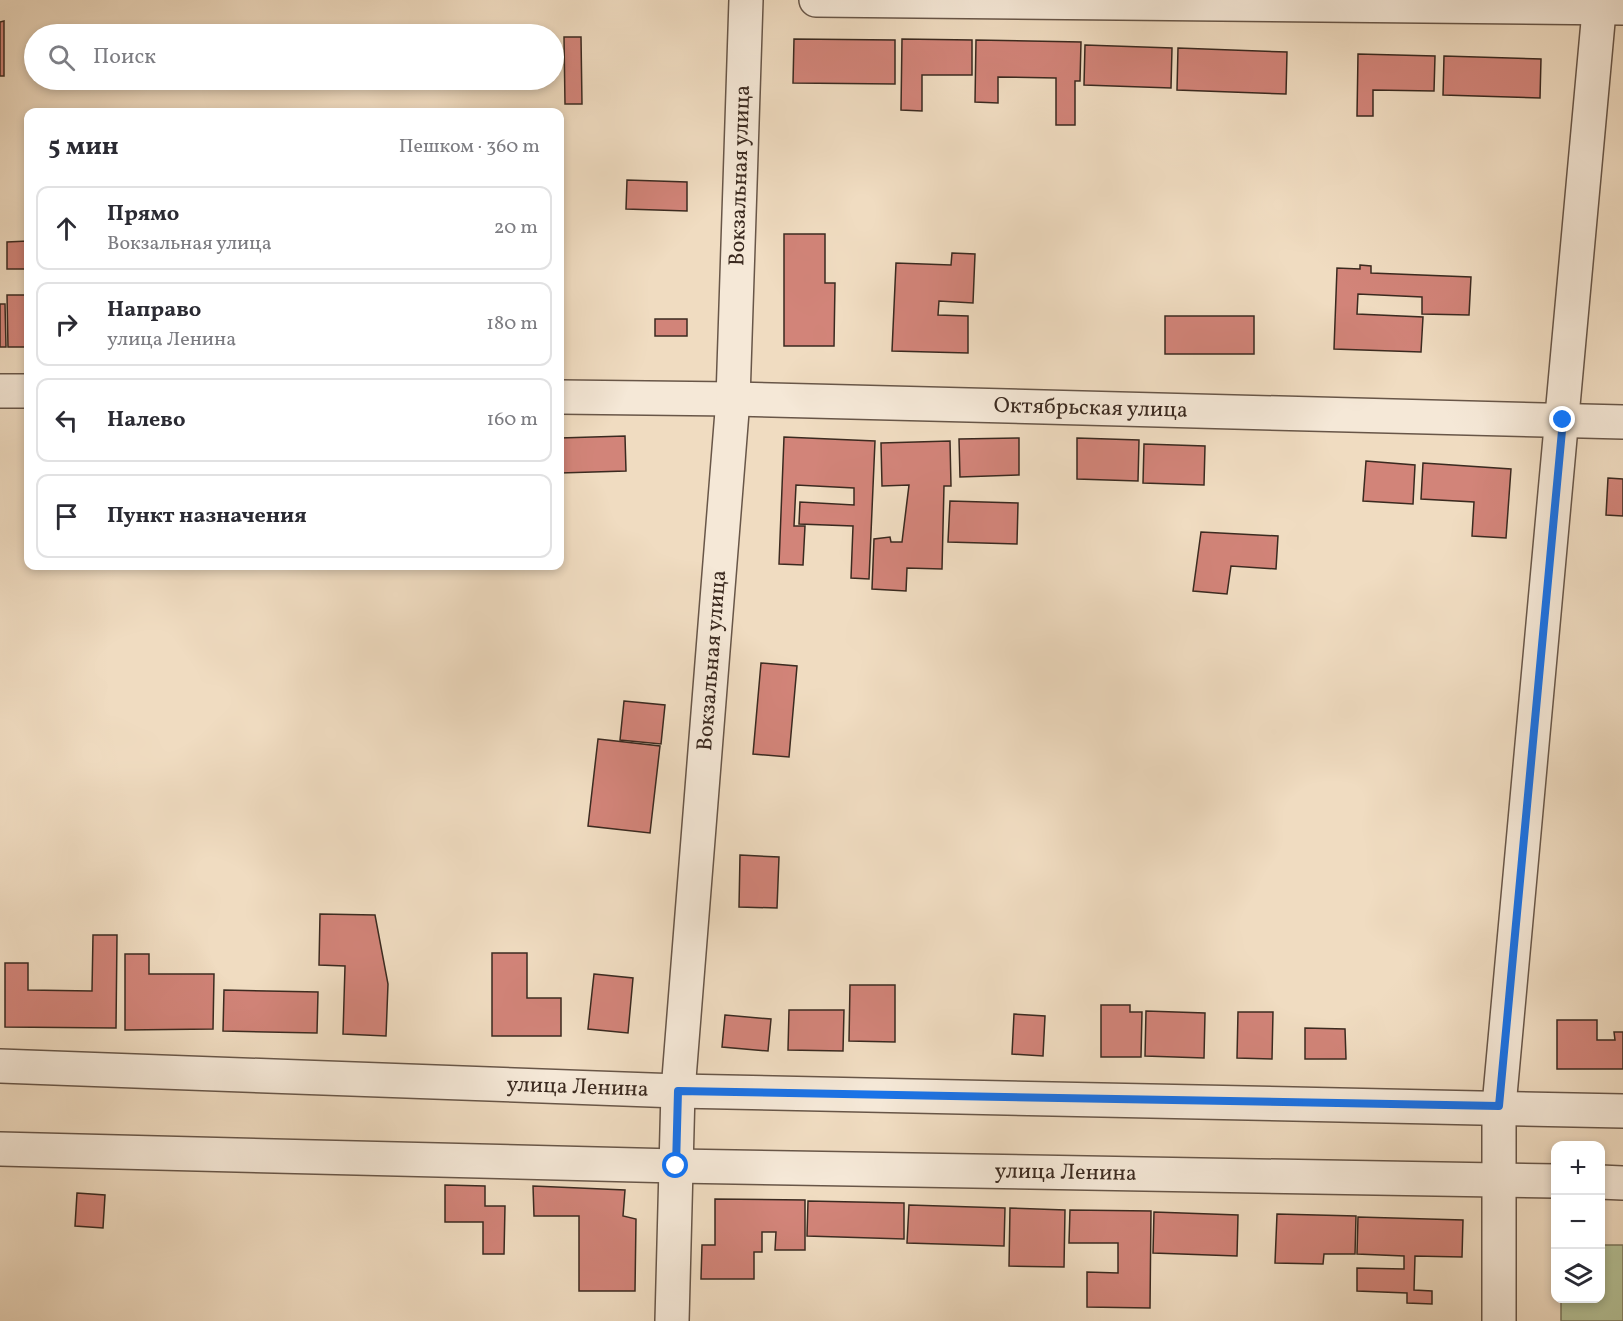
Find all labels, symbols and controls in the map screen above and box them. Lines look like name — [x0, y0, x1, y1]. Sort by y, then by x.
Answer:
search box — [24, 24, 564, 90]
icon: search — [45, 41, 78, 74]
text: Поиск — [93, 42, 156, 73]
street label: Вокзальная улица — [722, 84, 759, 266]
text: 5 мин — [48, 129, 119, 165]
text: Пешком · 360 m — [399, 133, 540, 161]
text: Прямо — [107, 199, 179, 230]
icon: ahead — [50, 212, 83, 245]
text: 20 m — [494, 214, 538, 242]
text: Вокзальная улица — [107, 230, 272, 258]
text: Направо — [107, 295, 201, 326]
icon: right — [50, 308, 83, 341]
text: 180 m — [486, 310, 538, 338]
text: улица Ленина — [107, 326, 236, 354]
street label: Октябрьская улица — [993, 390, 1188, 426]
icon: left — [50, 404, 83, 437]
text: Налево — [107, 405, 186, 436]
text: 160 m — [486, 406, 538, 434]
route end — [1549, 406, 1575, 432]
icon: arrive — [50, 500, 83, 533]
text: Пункт назначения — [107, 501, 307, 532]
street label: Вокзальная улица — [690, 569, 735, 752]
street label: улица Ленина — [506, 1069, 649, 1105]
map controls — [1551, 1141, 1605, 1303]
button: + — [1551, 1141, 1605, 1195]
route start — [662, 1152, 688, 1178]
street label: улица Ленина — [994, 1156, 1137, 1189]
button: − — [1551, 1195, 1605, 1249]
button: layers — [1551, 1249, 1605, 1303]

